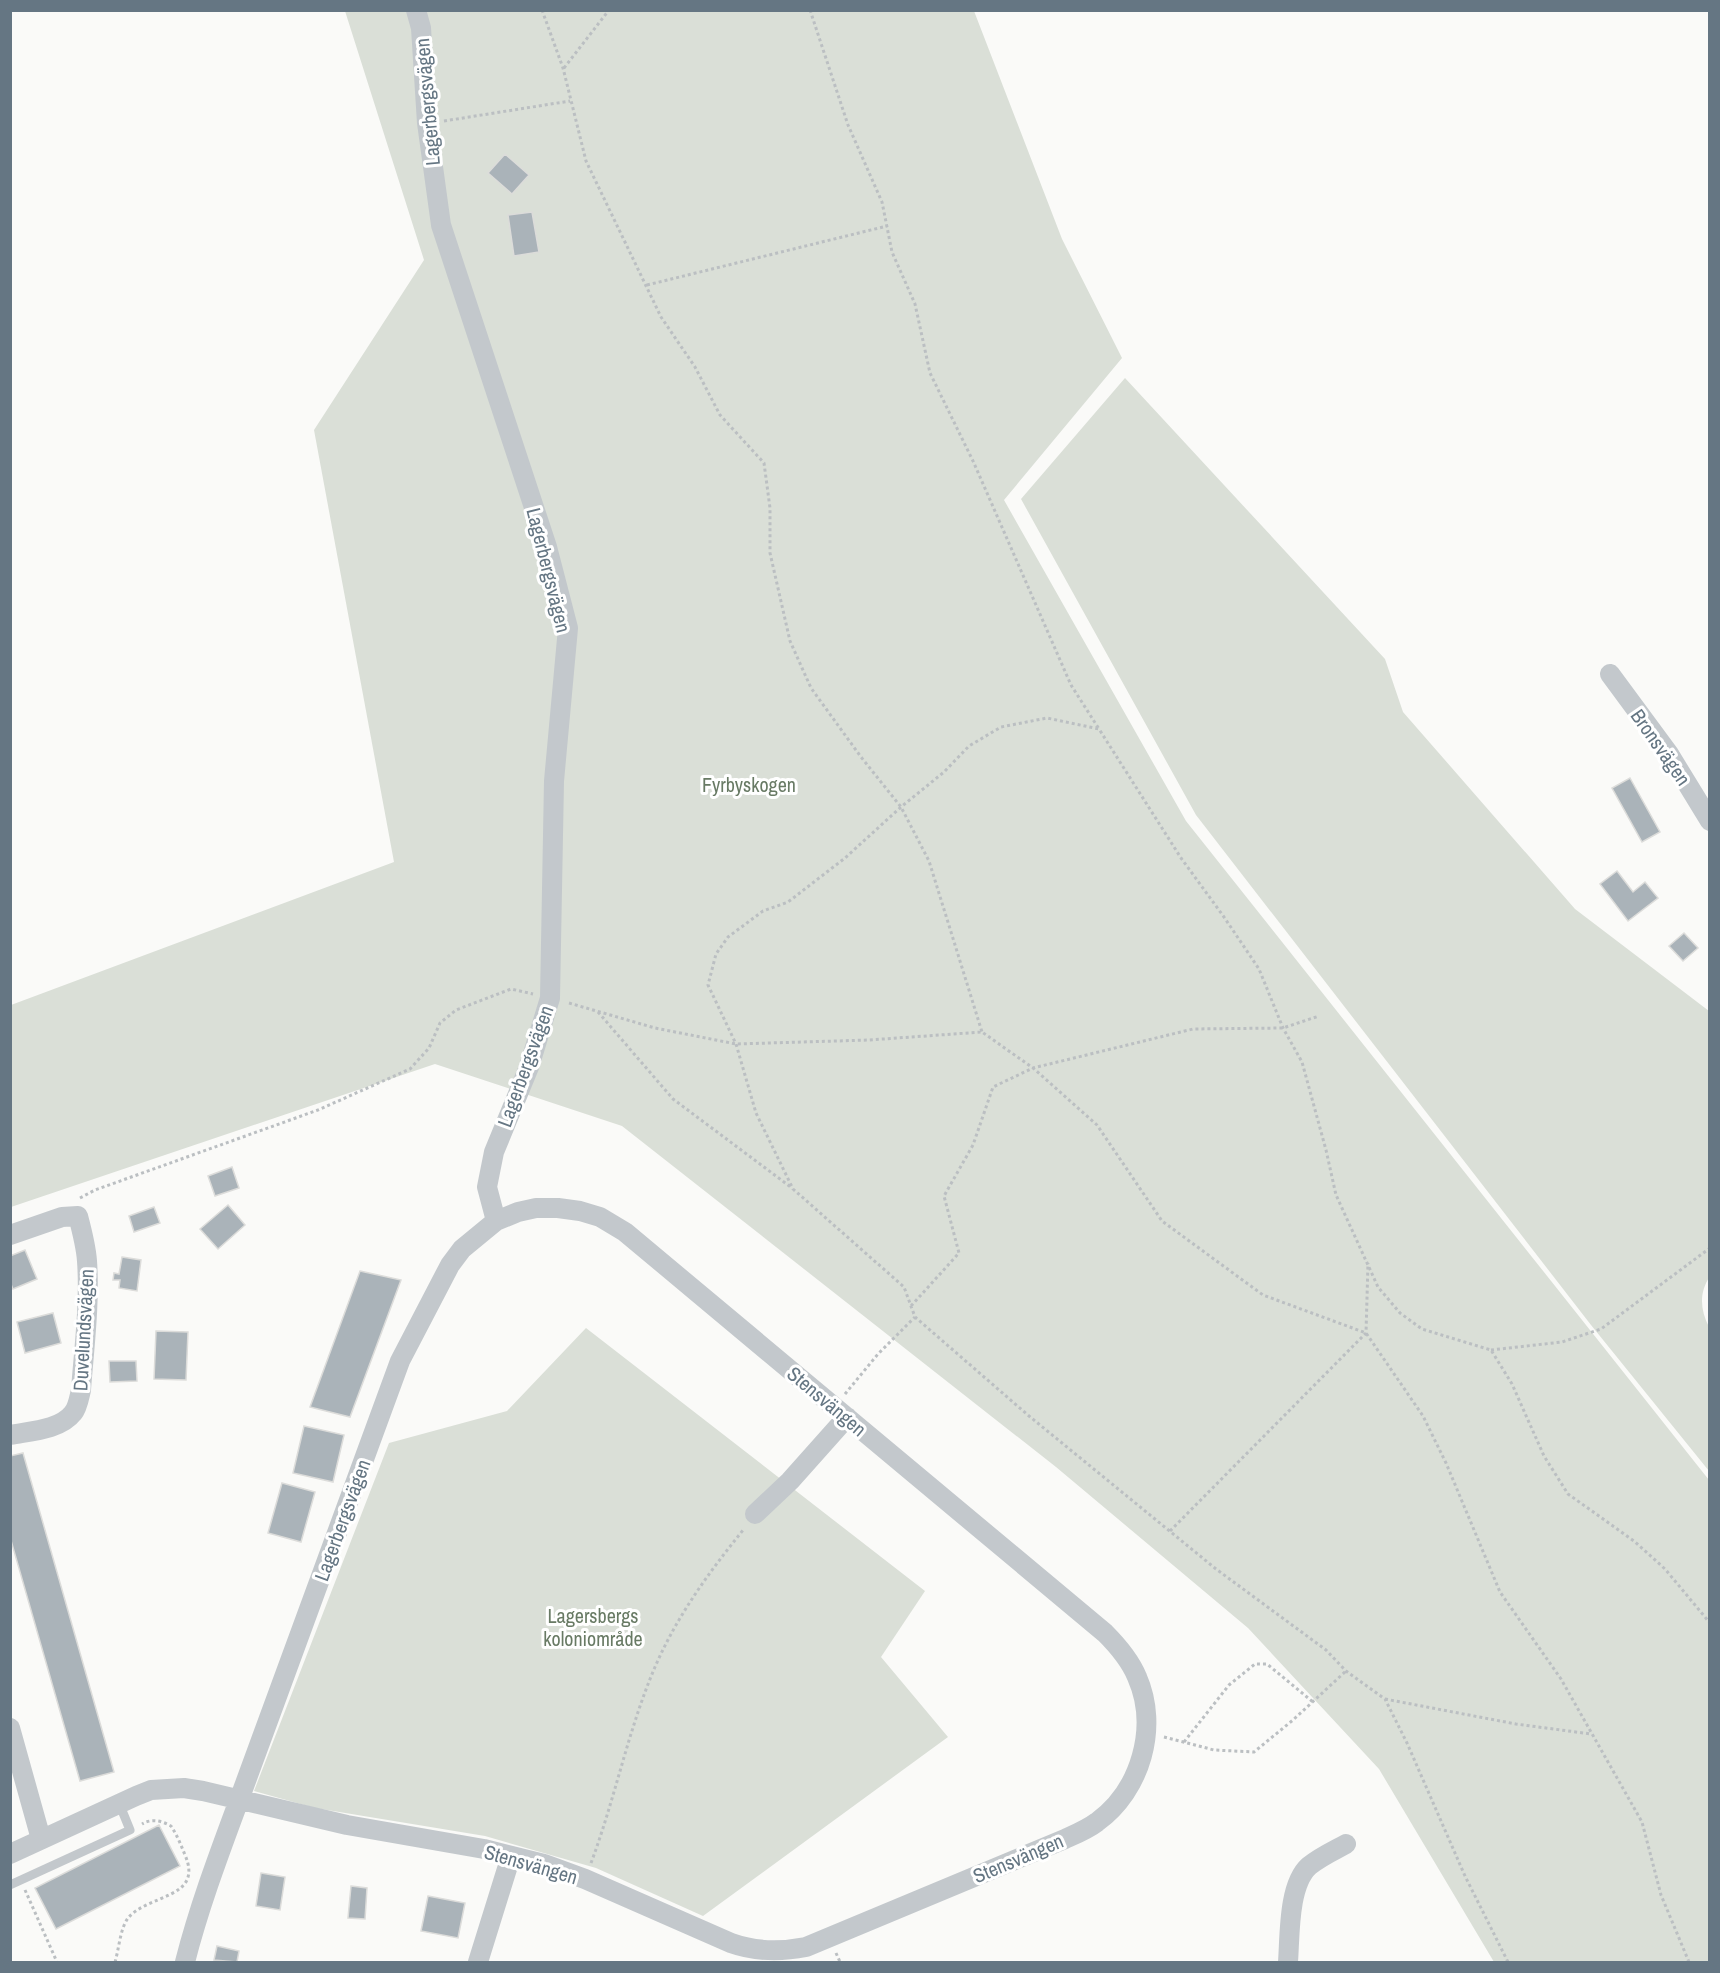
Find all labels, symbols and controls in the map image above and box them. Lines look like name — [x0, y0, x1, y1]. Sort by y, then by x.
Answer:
street label: Lagerbergsvägen — [408, 37, 446, 167]
street label: Lagerbergsvägen — [520, 505, 578, 635]
street label: Bronsvägen — [1625, 703, 1697, 791]
park label: Fyrbyskogen — [702, 771, 796, 798]
street label: Lagerbergsvägen — [490, 1001, 560, 1131]
street label: Duvelundsvägen — [66, 1268, 100, 1392]
street label: Stensvängen — [782, 1360, 872, 1442]
street label: Lagerbergsvägen — [307, 1455, 377, 1585]
park label: Lagersbergs koloniområde — [543, 1602, 643, 1652]
street label: Stensvängen — [969, 1827, 1067, 1889]
street label: Stensvängen — [481, 1838, 581, 1890]

